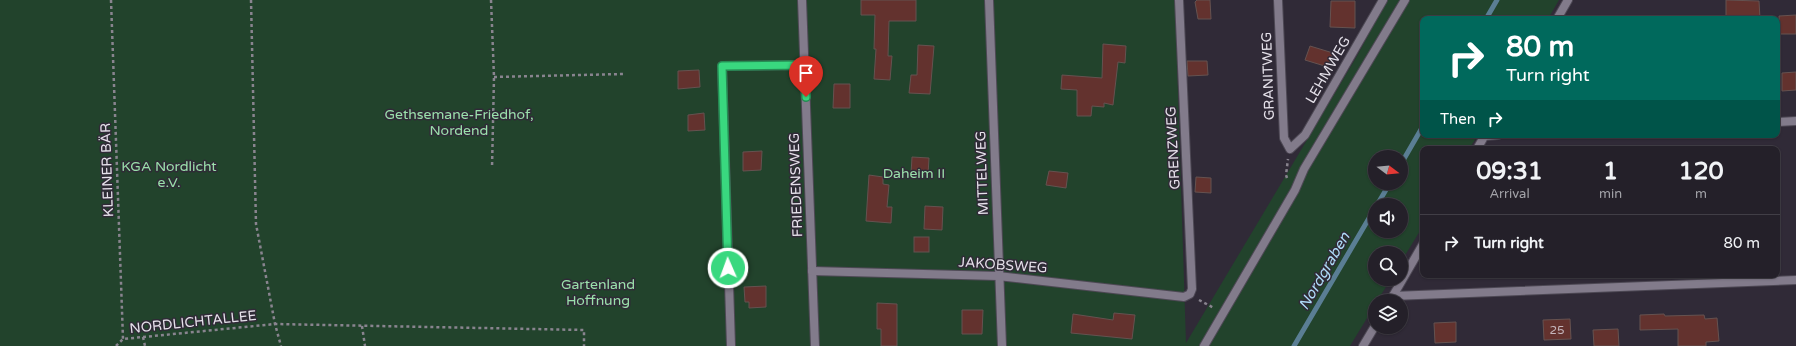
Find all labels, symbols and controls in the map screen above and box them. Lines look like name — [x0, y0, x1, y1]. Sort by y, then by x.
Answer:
text: 80 m — [1506, 30, 1574, 64]
street label: GRANITWEG — [1258, 32, 1278, 120]
icon: right — [1440, 32, 1492, 84]
street label: LEHMWEG — [1302, 33, 1354, 107]
pin — [789, 56, 823, 97]
icon: arrive — [795, 62, 817, 84]
text: Turn right — [1506, 64, 1590, 86]
park label: Gethsemane-Friedhof, Nordend — [384, 106, 534, 139]
street label: GRENZWEG — [1162, 106, 1184, 190]
icon: right — [1484, 108, 1506, 130]
text: Then — [1440, 110, 1476, 128]
street label: KLEINER BÄR — [97, 123, 117, 217]
street label: MITTELWEG — [972, 130, 992, 216]
street label: FRIEDENSWEG — [786, 133, 806, 237]
north arrow — [1368, 150, 1408, 190]
map controls — [1368, 150, 1408, 334]
text: 09:31 — [1476, 157, 1543, 186]
text: 1 — [1603, 157, 1618, 186]
text: 120 — [1678, 157, 1724, 186]
park label: KGA Nordlicht e.V. — [121, 158, 217, 191]
park label: Daheim II — [883, 165, 945, 182]
text: Arrival — [1489, 186, 1530, 202]
text: min — [1599, 186, 1622, 202]
text: m — [1695, 186, 1707, 202]
button: sound — [1368, 198, 1408, 238]
water label: Nordgraben — [1295, 228, 1354, 313]
icon: right — [1440, 232, 1462, 254]
text: Turn right — [1474, 234, 1544, 252]
text: 80 m — [1723, 234, 1760, 252]
button: search — [1368, 246, 1408, 286]
position arrow — [707, 247, 749, 289]
street label: JAKOBSWEG — [958, 253, 1048, 277]
park label: Gartenland Hoffnung — [561, 276, 635, 309]
button: layers — [1368, 294, 1408, 334]
street label: NORDLICHTALLEE — [129, 307, 257, 337]
house number: 25 — [1549, 323, 1565, 337]

